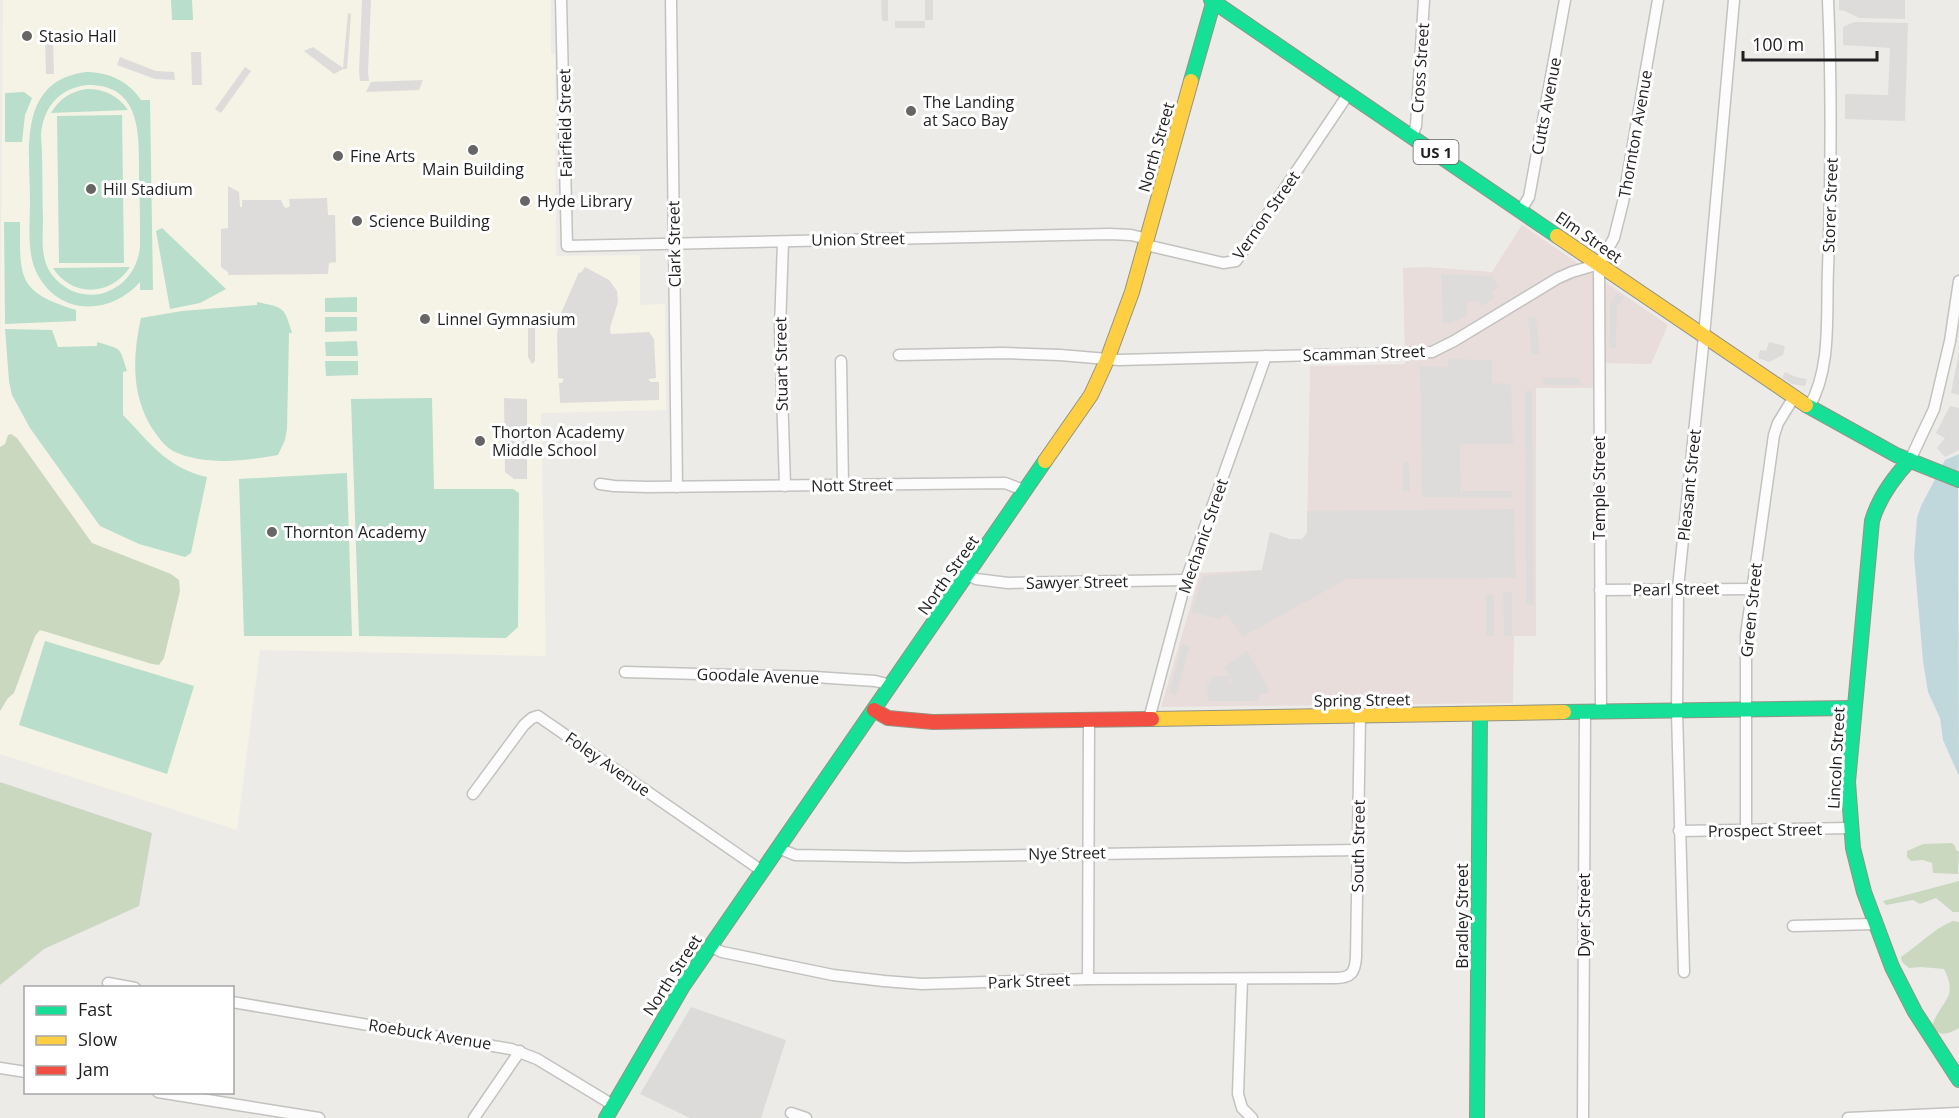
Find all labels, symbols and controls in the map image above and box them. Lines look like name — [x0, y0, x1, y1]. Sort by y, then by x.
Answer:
street label: Cross Street — [1406, 22, 1434, 114]
scale bar — [1743, 24, 1876, 62]
place label: Stasio Hall — [39, 25, 117, 47]
marker: Stasio Hall — [20, 29, 34, 43]
text: 100 m — [1752, 32, 1804, 56]
street label: Cutts Avenue — [1526, 55, 1566, 157]
street label: Fairfield Street — [553, 68, 577, 178]
street label: Thornton Avenue — [1613, 68, 1657, 200]
place label: The Landing at Saco Bay — [923, 91, 1014, 131]
street label: North Street — [1133, 99, 1179, 195]
marker: The Landing at Saco Bay — [904, 104, 918, 118]
road number: US 1 — [1414, 140, 1458, 164]
marker: Main Building — [466, 143, 480, 157]
place label: Fine Arts — [350, 145, 415, 167]
marker: Fine Arts — [331, 149, 345, 163]
street label: Storer Street — [1817, 157, 1843, 253]
place label: Main Building — [422, 158, 524, 180]
street label: Vernon Street — [1227, 166, 1305, 264]
place label: Hill Stadium — [103, 178, 193, 200]
marker: Hill Stadium — [84, 182, 98, 196]
place label: Hyde Library — [537, 190, 633, 212]
marker: Hyde Library — [518, 194, 532, 208]
street label: Clark Street — [662, 200, 686, 288]
street label: Elm Street — [1551, 206, 1627, 268]
place label: Science Building — [369, 210, 490, 232]
marker: Science Building — [350, 214, 364, 228]
street label: Union Street — [811, 227, 905, 251]
place label: Linnel Gymnasium — [437, 308, 576, 330]
marker: Linnel Gymnasium — [418, 312, 432, 326]
street label: Stuart Street — [769, 316, 793, 411]
street label: Scamman Street — [1302, 340, 1426, 366]
place label: Thorton Academy Middle School — [492, 421, 625, 461]
street label: Pleasant Street — [1672, 428, 1706, 542]
marker: Thorton Academy Middle School — [473, 434, 487, 448]
street label: Temple Street — [1588, 436, 1610, 540]
street label: Nott Street — [811, 473, 893, 497]
street label: Mechanic Street — [1173, 475, 1233, 596]
place label: Thornton Academy — [284, 521, 427, 543]
marker: Thornton Academy — [265, 525, 279, 539]
street label: North Street — [912, 531, 984, 619]
street label: Green Street — [1735, 561, 1767, 658]
street label: Sawyer Street — [1026, 570, 1129, 594]
street label: Pearl Street — [1632, 577, 1720, 601]
street label: Goodale Avenue — [696, 663, 820, 689]
street label: Spring Street — [1314, 688, 1411, 712]
street label: Lincoln Street — [1822, 706, 1850, 810]
street label: Foley Avenue — [561, 727, 655, 801]
street label: South Street — [1346, 799, 1370, 892]
street label: Prospect Street — [1708, 818, 1823, 842]
street label: Nye Street — [1028, 841, 1106, 865]
street label: Bradley Street — [1451, 863, 1473, 969]
street label: Dyer Street — [1573, 873, 1595, 957]
street label: North Street — [638, 930, 707, 1020]
street label: Park Street — [987, 969, 1071, 993]
legend — [24, 986, 234, 1094]
text: Fast — [78, 997, 112, 1021]
street label: Roebuck Avenue — [367, 1013, 493, 1055]
text: Slow — [78, 1027, 117, 1051]
text: Jam — [76, 1057, 110, 1081]

